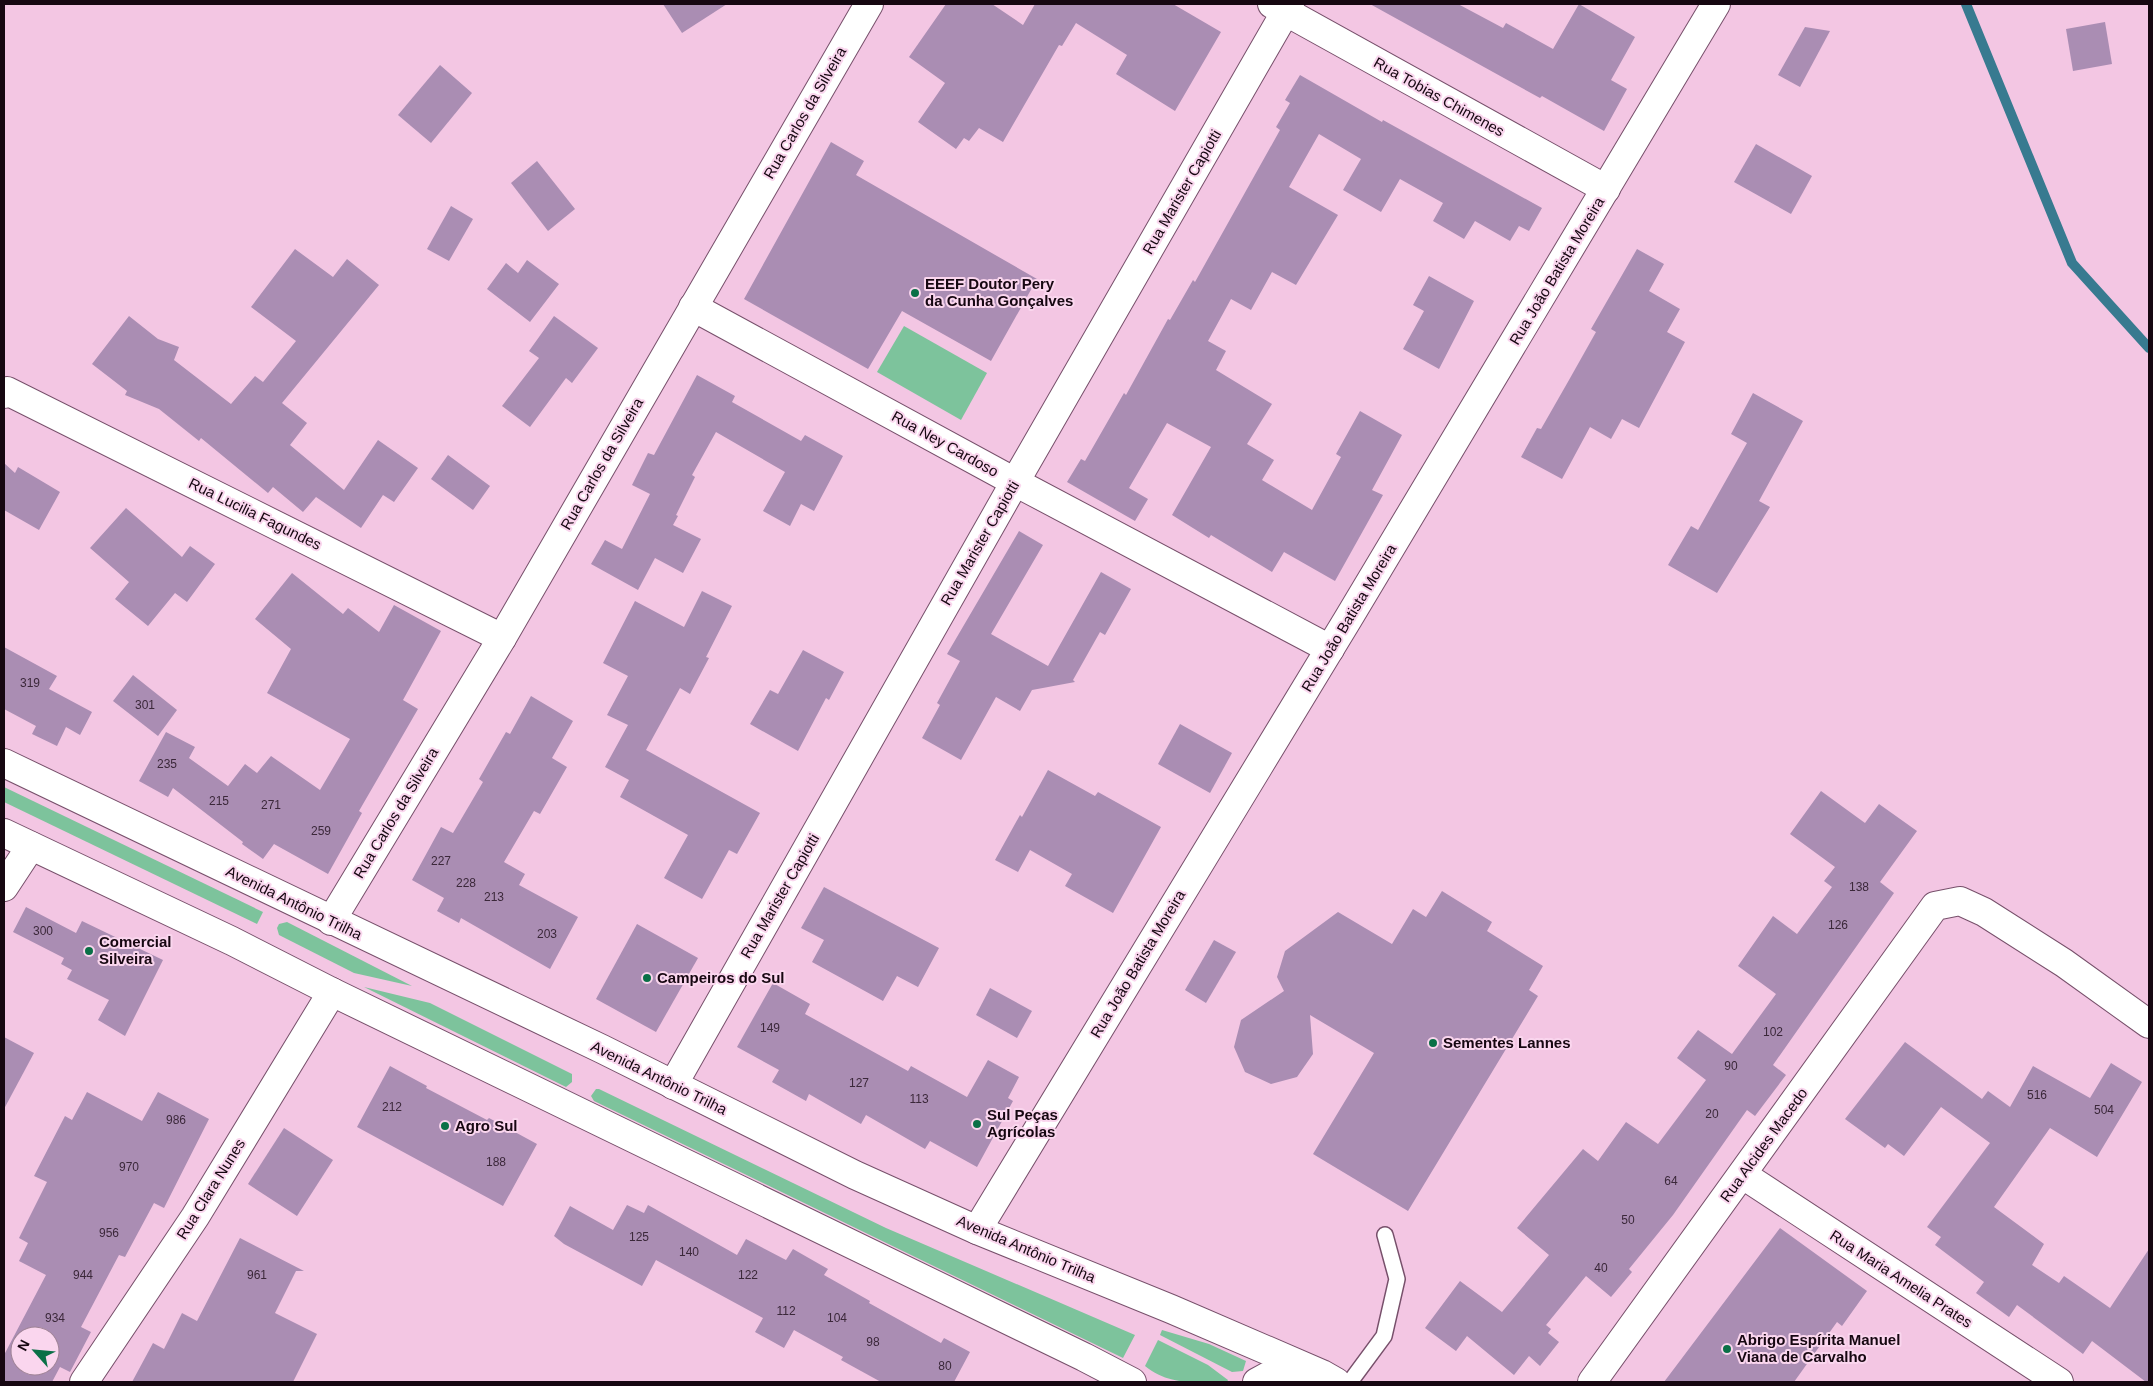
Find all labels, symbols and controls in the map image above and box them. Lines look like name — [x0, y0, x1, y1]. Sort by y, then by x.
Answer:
street label: Rua Carlos da Silveira — [760, 43, 850, 182]
street label: Rua Tobias Chimenes — [1371, 54, 1507, 140]
street label: Rua Marister Capiotti — [1139, 126, 1224, 257]
street label: Rua João Batista Moreira — [1506, 193, 1608, 348]
place label: EEEF Doutor Pery da Cunha Gonçalves — [925, 275, 1073, 309]
marker: EEEF Doutor Pery da Cunha Gonçalves — [909, 287, 921, 299]
street label: Rua Carlos da Silveira — [557, 394, 647, 533]
street label: Rua Ney Cardoso — [889, 407, 1002, 480]
street label: Rua Lucilia Fagundes — [186, 474, 324, 553]
street label: Rua Marister Capiotti — [937, 477, 1022, 608]
street label: Rua João Batista Moreira — [1298, 540, 1400, 695]
house number: 319 — [20, 676, 40, 690]
house number: 301 — [135, 698, 155, 712]
street label: Rua Carlos da Silveira — [350, 744, 442, 881]
house number: 235 — [157, 757, 177, 771]
house number: 215 — [209, 794, 229, 808]
house number: 271 — [261, 798, 281, 812]
house number: 259 — [311, 824, 331, 838]
street label: Rua Marister Capiotti — [737, 830, 822, 961]
house number: 227 — [431, 854, 451, 868]
street label: Avenida Antônio Trilha — [224, 862, 365, 943]
house number: 228 — [456, 876, 476, 890]
house number: 138 — [1849, 880, 1869, 894]
street label: Rua João Batista Moreira — [1087, 886, 1189, 1041]
house number: 213 — [484, 890, 504, 904]
house number: 126 — [1828, 918, 1848, 932]
house number: 300 — [33, 924, 53, 938]
house number: 203 — [537, 927, 557, 941]
place label: Comercial Silveira — [99, 933, 172, 967]
marker: Comercial Silveira — [83, 945, 95, 957]
place label: Campeiros do Sul — [657, 969, 785, 986]
marker: Campeiros do Sul — [641, 972, 653, 984]
house number: 149 — [760, 1021, 780, 1035]
house number: 102 — [1763, 1025, 1783, 1039]
place label: Sementes Lannes — [1443, 1034, 1571, 1051]
street label: Avenida Antônio Trilha — [589, 1037, 730, 1118]
marker: Sementes Lannes — [1427, 1037, 1439, 1049]
house number: 90 — [1724, 1059, 1738, 1073]
house number: 127 — [849, 1076, 869, 1090]
street label: Rua Alcides Macedo — [1717, 1084, 1811, 1205]
house number: 516 — [2027, 1088, 2047, 1102]
house number: 113 — [909, 1092, 929, 1106]
house number: 212 — [382, 1100, 402, 1114]
house number: 504 — [2094, 1103, 2114, 1117]
place label: Sul Peças Agrícolas — [987, 1106, 1058, 1140]
house number: 20 — [1705, 1107, 1719, 1121]
house number: 986 — [166, 1113, 186, 1127]
place label: Agro Sul — [455, 1117, 518, 1134]
marker: Sul Peças Agrícolas — [971, 1118, 983, 1130]
marker: Agro Sul — [439, 1120, 451, 1132]
street label: Rua Clara Nunes — [173, 1135, 248, 1242]
house number: 188 — [486, 1155, 506, 1169]
house number: 970 — [119, 1160, 139, 1174]
house number: 64 — [1664, 1174, 1678, 1188]
street label: Avenida Antônio Trilha — [954, 1212, 1099, 1286]
house number: 50 — [1621, 1213, 1635, 1227]
house number: 956 — [99, 1226, 119, 1240]
street label: Rua Maria Amelia Prates — [1827, 1226, 1975, 1331]
house number: 125 — [629, 1230, 649, 1244]
house number: 140 — [679, 1245, 699, 1259]
house number: 40 — [1594, 1261, 1608, 1275]
house number: 944 — [73, 1268, 93, 1282]
house number: 961 — [247, 1268, 267, 1282]
house number: 122 — [738, 1268, 758, 1282]
house number: 112 — [776, 1304, 796, 1318]
house number: 934 — [45, 1311, 65, 1325]
house number: 104 — [827, 1311, 847, 1325]
north arrow — [10, 1326, 60, 1376]
place label: Abrigo Espírita Manuel Viana de Carvalho — [1737, 1331, 1900, 1365]
house number: 98 — [866, 1335, 880, 1349]
text: N — [14, 1337, 33, 1353]
marker: Abrigo Espírita Manuel Viana de Carvalho — [1721, 1343, 1733, 1355]
house number: 80 — [938, 1359, 952, 1373]

